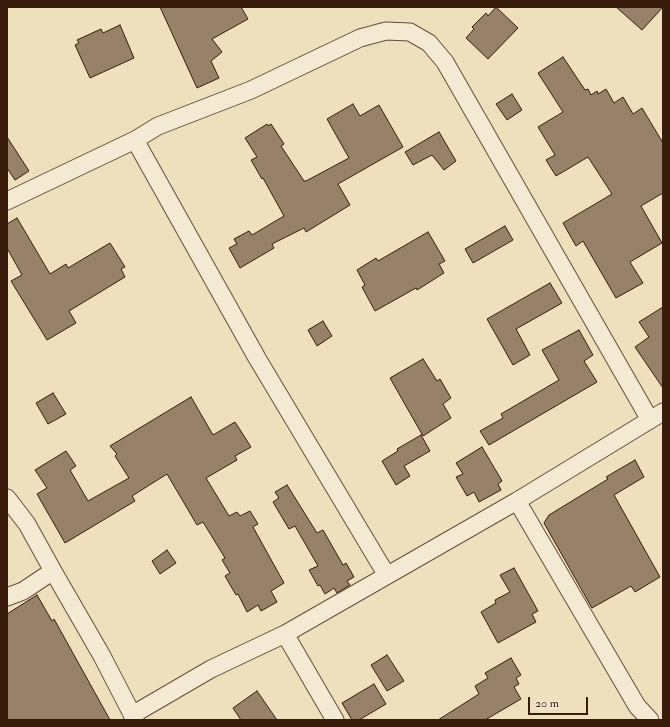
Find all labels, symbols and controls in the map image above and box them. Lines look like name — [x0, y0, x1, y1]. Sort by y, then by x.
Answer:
scale bar — [530, 689, 590, 715]
text: 20 m — [535, 696, 559, 711]

